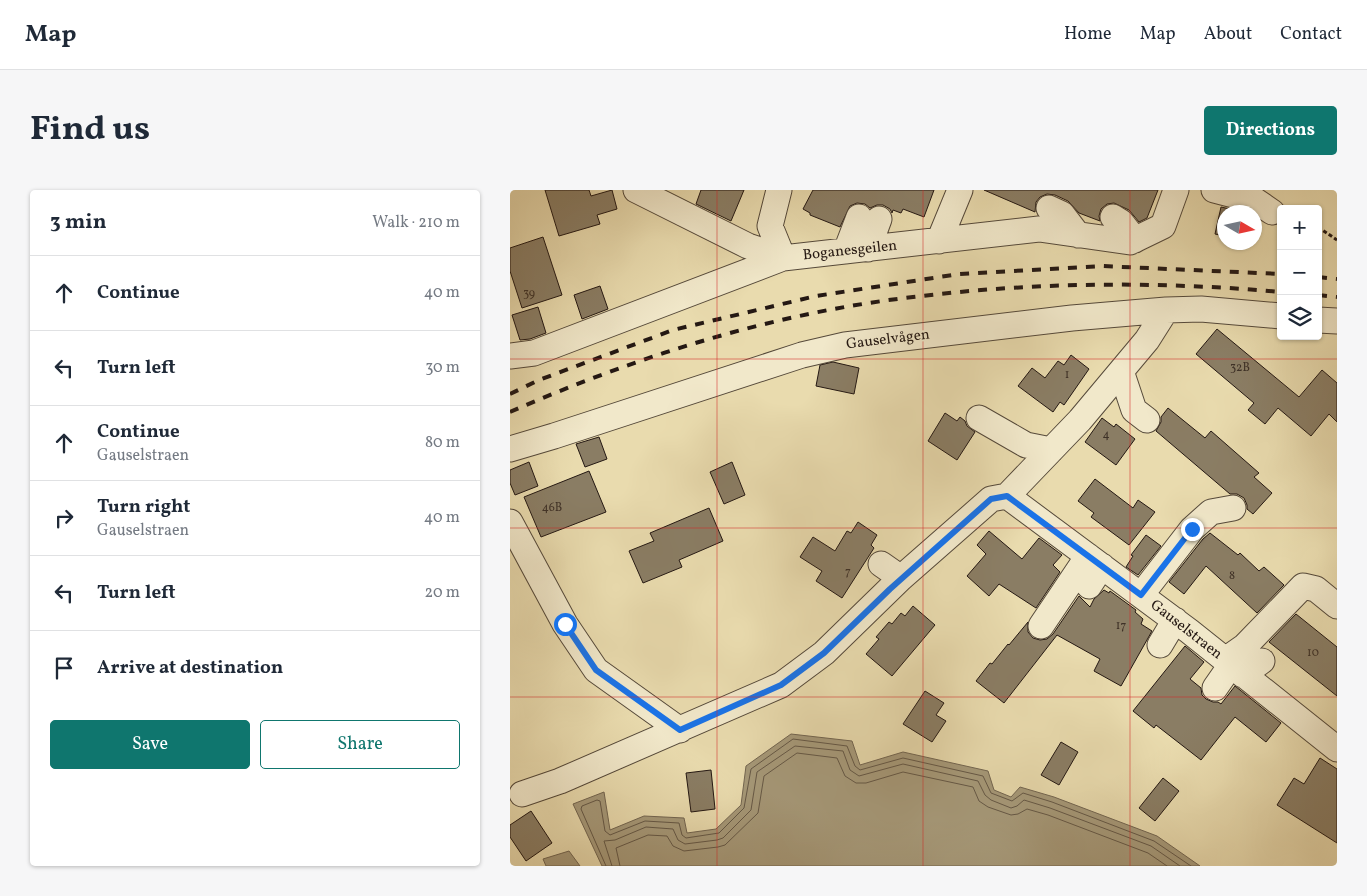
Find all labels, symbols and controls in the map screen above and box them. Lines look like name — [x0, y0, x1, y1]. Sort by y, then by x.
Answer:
text: Map — [25, 18, 76, 52]
text: Home — [1064, 22, 1112, 47]
text: Map — [1140, 22, 1176, 47]
text: About — [1204, 22, 1252, 47]
text: Contact — [1280, 22, 1342, 47]
text: Find us — [30, 106, 150, 154]
button: Directions — [1204, 106, 1337, 155]
north arrow — [1217, 205, 1262, 250]
map controls — [1277, 205, 1322, 340]
button: + — [1277, 205, 1322, 250]
text: 3 min — [50, 208, 106, 237]
text: Walk · 210 m — [372, 212, 460, 234]
street label: Boganesgeilen — [802, 236, 898, 266]
button: − — [1277, 250, 1322, 295]
icon: ahead — [50, 279, 78, 307]
text: Continue — [97, 280, 180, 306]
text: 40 m — [424, 282, 460, 304]
house number: 39 — [523, 286, 535, 302]
button: layers — [1277, 295, 1322, 340]
street label: Gauselvågen — [845, 324, 931, 356]
icon: left — [50, 354, 78, 382]
text: Turn left — [97, 355, 176, 381]
text: 30 m — [425, 357, 460, 379]
house number: 32B — [1230, 360, 1250, 376]
house number: 1 — [1065, 367, 1069, 383]
text: Continue — [97, 419, 180, 445]
house number: 4 — [1102, 427, 1110, 443]
icon: ahead — [50, 429, 78, 457]
text: 80 m — [425, 432, 460, 454]
text: Gauselstraen — [97, 445, 189, 467]
text: Turn right — [97, 494, 190, 520]
house number: 46B — [542, 500, 562, 516]
icon: right — [50, 504, 78, 532]
text: 40 m — [424, 507, 460, 529]
route end — [1181, 518, 1204, 541]
text: Gauselstraen — [97, 520, 189, 542]
house number: 7 — [845, 564, 851, 580]
house number: 8 — [1229, 568, 1235, 584]
icon: left — [50, 579, 78, 607]
text: Turn left — [97, 580, 176, 606]
text: 20 m — [425, 582, 460, 604]
street label: Gauselstraen — [1145, 595, 1227, 665]
route start — [554, 613, 577, 636]
house number: 17 — [1116, 618, 1126, 634]
house number: 10 — [1307, 645, 1319, 661]
icon: arrive — [50, 654, 78, 682]
text: Arrive at destination — [97, 655, 283, 681]
button: Save — [50, 720, 250, 769]
button: Share — [260, 720, 460, 769]

